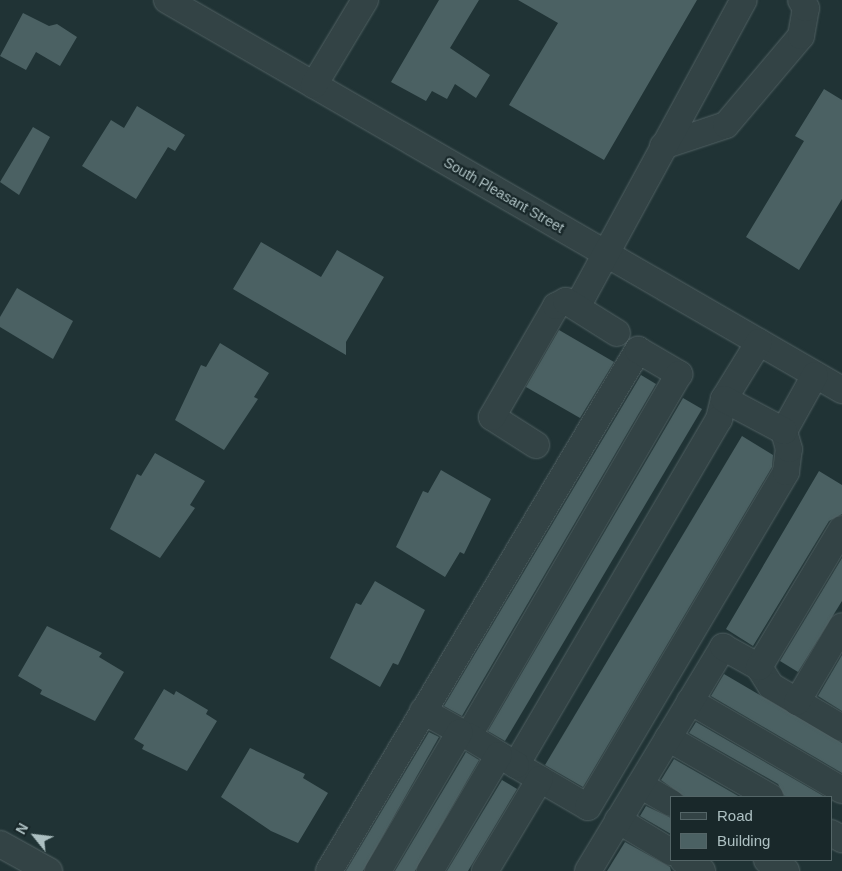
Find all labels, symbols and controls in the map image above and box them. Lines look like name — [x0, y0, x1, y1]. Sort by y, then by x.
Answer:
street label: South Pleasant Street — [441, 154, 567, 236]
legend — [670, 796, 832, 861]
text: Road — [717, 807, 753, 824]
north arrow — [10, 811, 60, 861]
text: N — [12, 820, 31, 837]
text: Building — [717, 832, 770, 849]

